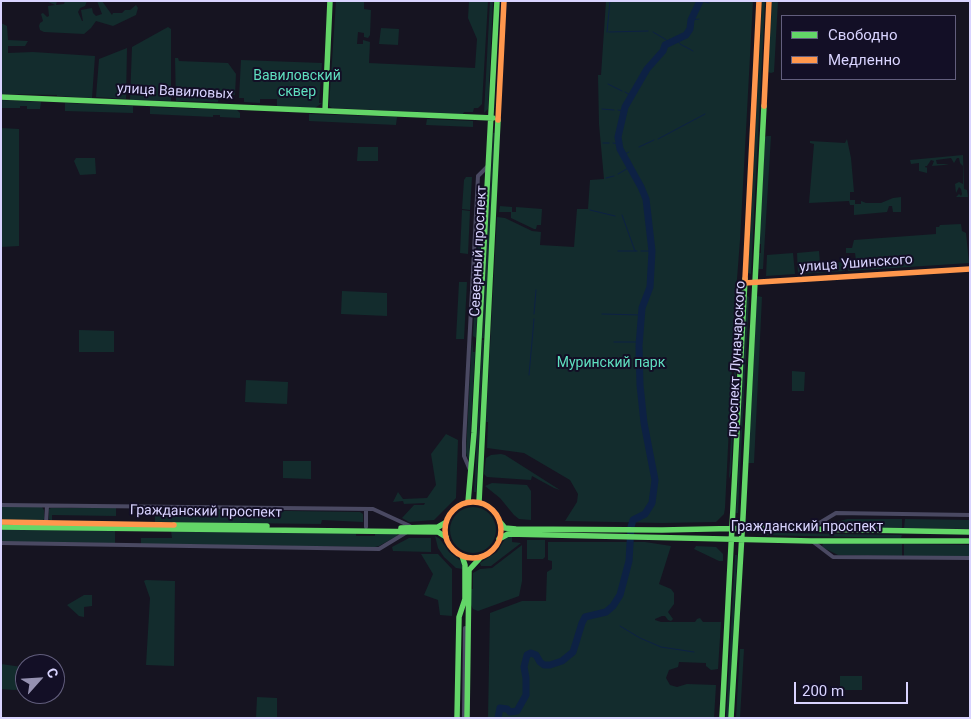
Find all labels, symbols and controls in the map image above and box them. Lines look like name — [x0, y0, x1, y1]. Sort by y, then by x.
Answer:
legend — [781, 15, 956, 80]
text: Свободно — [828, 26, 897, 44]
text: Медленно — [828, 51, 901, 69]
park label: Вавиловский сквер — [253, 68, 341, 100]
street label: улица Вавиловых — [117, 81, 233, 103]
street label: Северный проспект — [467, 185, 491, 317]
street label: улица Ушинского — [799, 252, 913, 276]
street label: проспект Луначарского — [725, 281, 749, 437]
park label: Муринский парк — [557, 355, 665, 371]
street label: Гражданский проспект — [130, 502, 282, 522]
street label: Гражданский проспект — [731, 519, 883, 535]
north arrow — [15, 654, 65, 704]
text: С — [43, 665, 62, 680]
scale bar — [796, 672, 910, 704]
text: 200 m — [802, 682, 844, 700]

